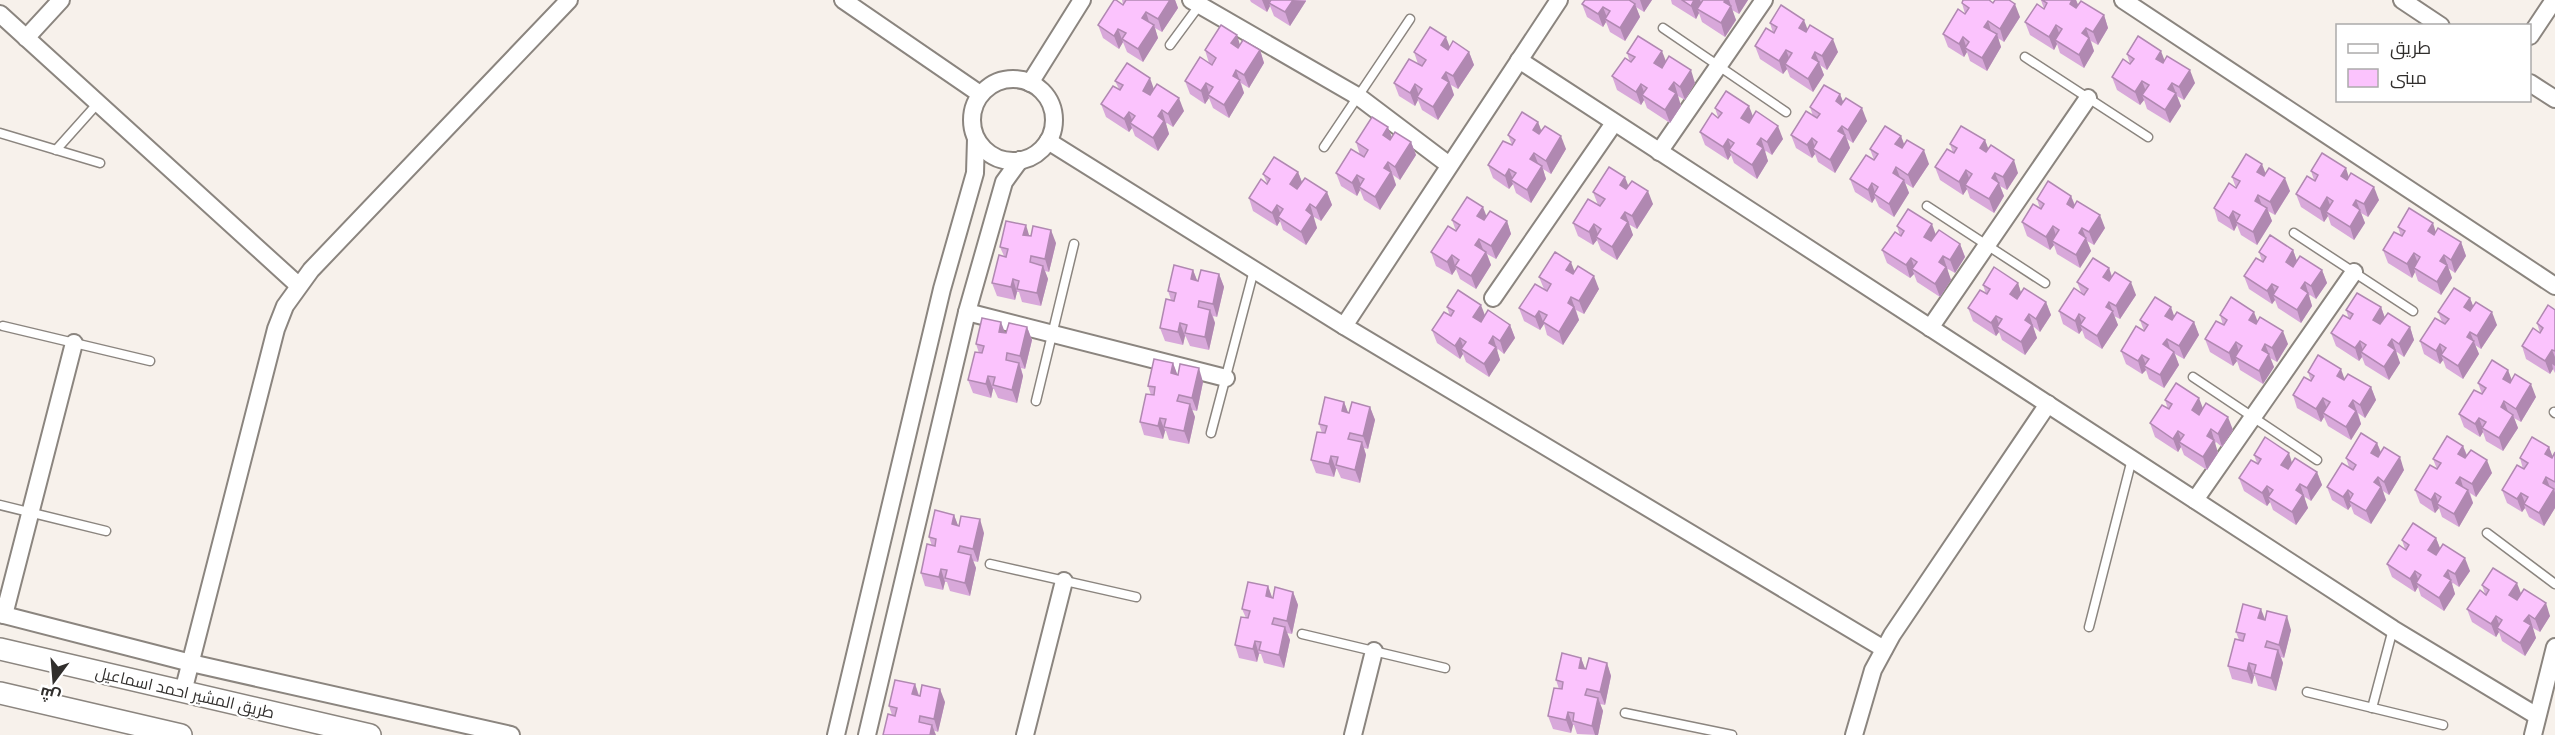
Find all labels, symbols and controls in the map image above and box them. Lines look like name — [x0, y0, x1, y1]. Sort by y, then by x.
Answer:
legend — [2336, 24, 2531, 102]
text: طريق — [2390, 36, 2431, 60]
text: مبنى — [2390, 66, 2427, 89]
north arrow — [24, 651, 84, 711]
street label: طريق المشير احمد اسماعيل — [93, 662, 276, 723]
text: ش — [37, 683, 62, 708]

